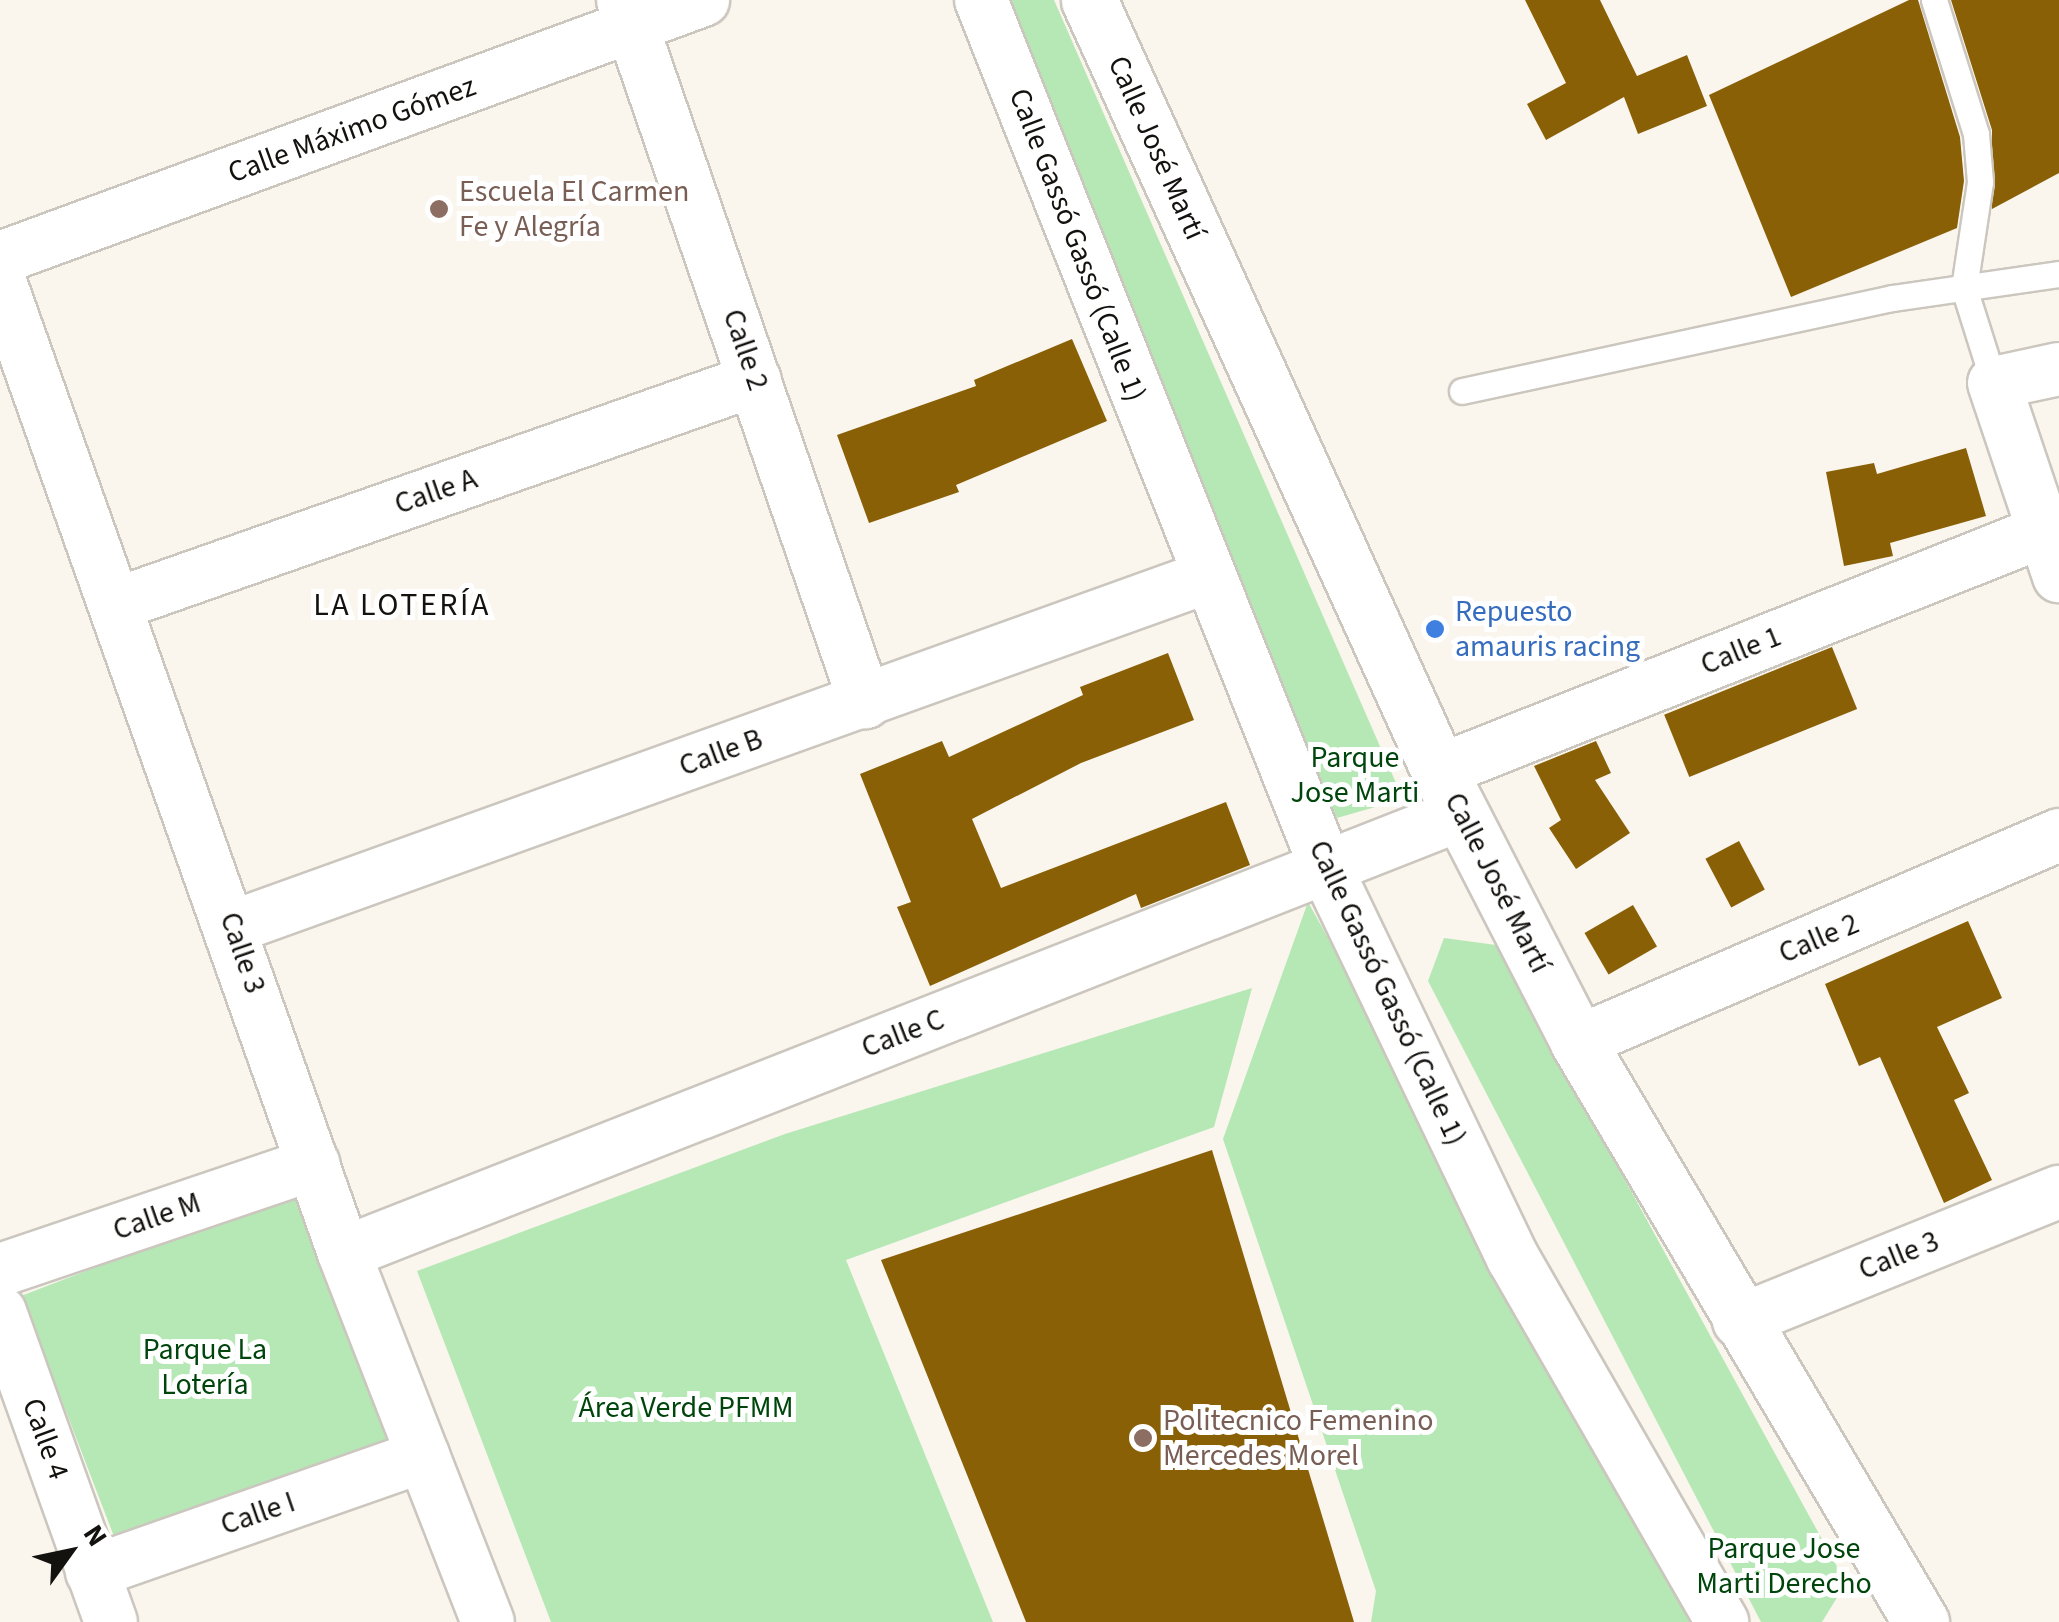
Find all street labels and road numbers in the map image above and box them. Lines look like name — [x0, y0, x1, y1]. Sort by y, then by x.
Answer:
street label: Calle José Martí — [1099, 51, 1213, 245]
street label: Calle Máximo Gómez — [223, 69, 481, 191]
street label: Calle Gassó Gassó (Calle 1) — [1001, 84, 1153, 406]
street label: Calle 2 — [714, 305, 776, 395]
street label: Calle A — [390, 461, 482, 523]
street label: Calle 1 — [1696, 619, 1786, 683]
street label: Calle B — [674, 721, 768, 785]
street label: Calle José Martí — [1436, 787, 1558, 979]
street label: Calle Gassó Gassó (Calle 1) — [1301, 835, 1473, 1151]
street label: Calle 2 — [1774, 906, 1864, 972]
street label: Calle 3 — [211, 908, 273, 998]
street label: Calle C — [857, 1002, 949, 1066]
street label: Calle M — [108, 1185, 206, 1249]
street label: Calle 3 — [1854, 1224, 1944, 1288]
street label: Calle 4 — [14, 1394, 76, 1484]
street label: Calle I — [216, 1485, 300, 1543]

